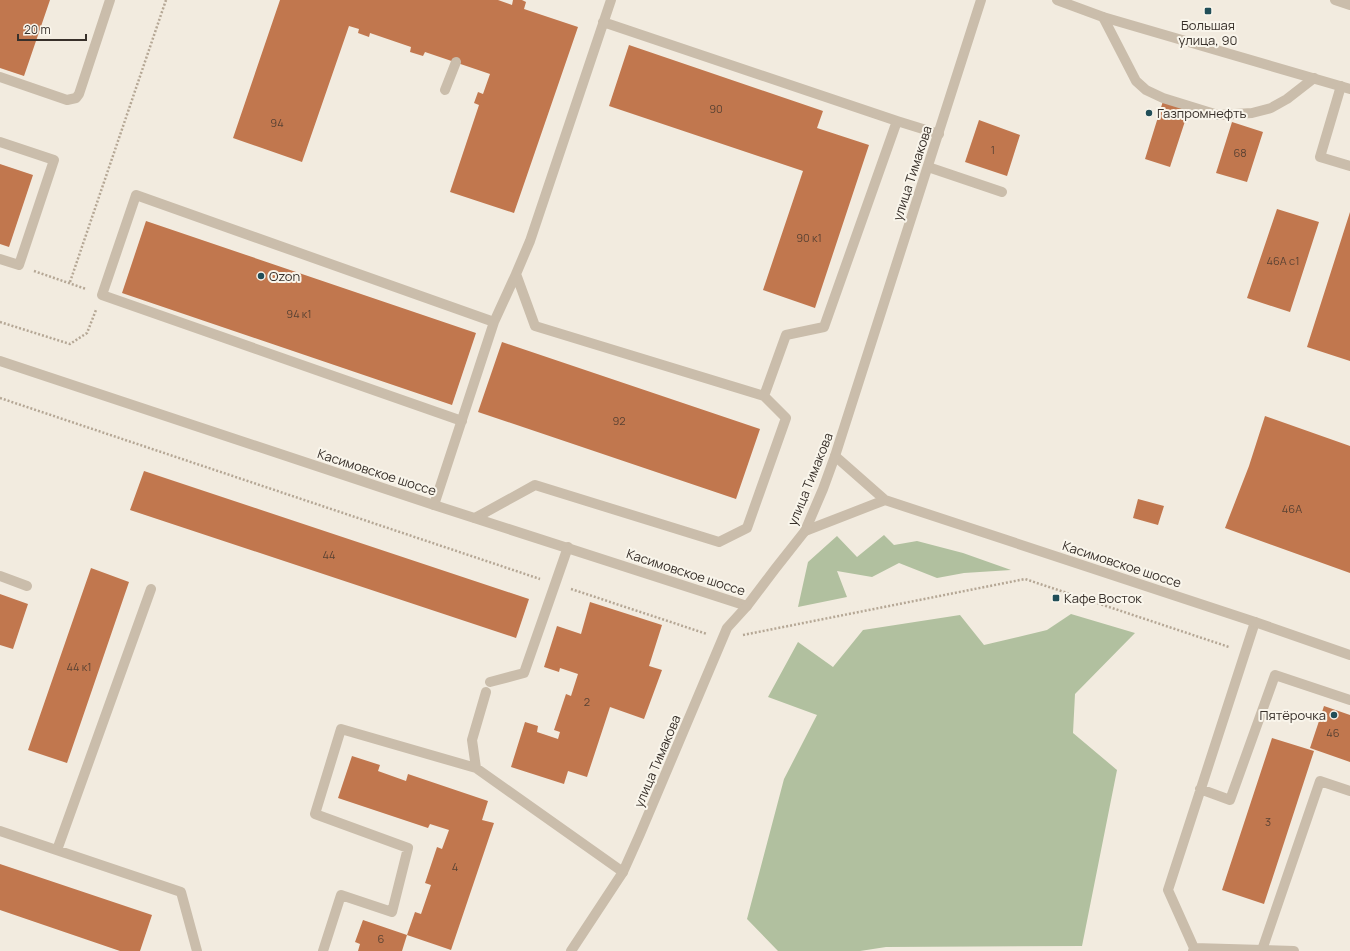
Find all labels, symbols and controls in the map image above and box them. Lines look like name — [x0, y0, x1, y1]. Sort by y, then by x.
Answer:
marker: Большая улица, 90 — [1203, 6, 1213, 16]
scale bar — [18, 16, 86, 42]
place label: Большая улица, 90 — [1179, 16, 1237, 49]
text: 20 m — [24, 21, 51, 38]
house number: 90 — [709, 101, 723, 116]
place label: Газпромнефть — [1157, 104, 1247, 122]
marker: Газпромнефть — [1144, 108, 1154, 118]
house number: 94 — [270, 115, 284, 130]
street label: улица Тимакова — [888, 123, 936, 223]
house number: 1 — [991, 142, 995, 157]
house number: 68 — [1233, 145, 1247, 160]
house number: 90 к1 — [796, 230, 822, 245]
house number: 46А с1 — [1267, 253, 1299, 268]
place label: Ozon — [269, 267, 300, 285]
marker: Ozon — [256, 271, 266, 281]
house number: 94 к1 — [286, 306, 312, 321]
house number: 92 — [612, 413, 626, 428]
street label: улица Тимакова — [783, 430, 837, 528]
street label: Касимовское шоссе — [315, 444, 439, 500]
house number: 46А — [1282, 501, 1302, 516]
street label: Касимовское шоссе — [1060, 536, 1184, 592]
street label: Касимовское шоссе — [624, 544, 748, 600]
house number: 44 — [322, 547, 336, 562]
place label: Кафе Восток — [1064, 589, 1142, 607]
marker: Кафе Восток — [1051, 593, 1061, 603]
house number: 44 к1 — [66, 659, 92, 674]
house number: 2 — [584, 694, 590, 709]
place label: Пятёрочка — [1260, 706, 1326, 724]
marker: Пятёрочка — [1329, 710, 1339, 720]
street label: улица Тимакова — [629, 712, 685, 810]
house number: 46 — [1326, 725, 1340, 740]
house number: 3 — [1265, 814, 1271, 829]
house number: 4 — [452, 859, 458, 874]
house number: 6 — [378, 931, 385, 946]

